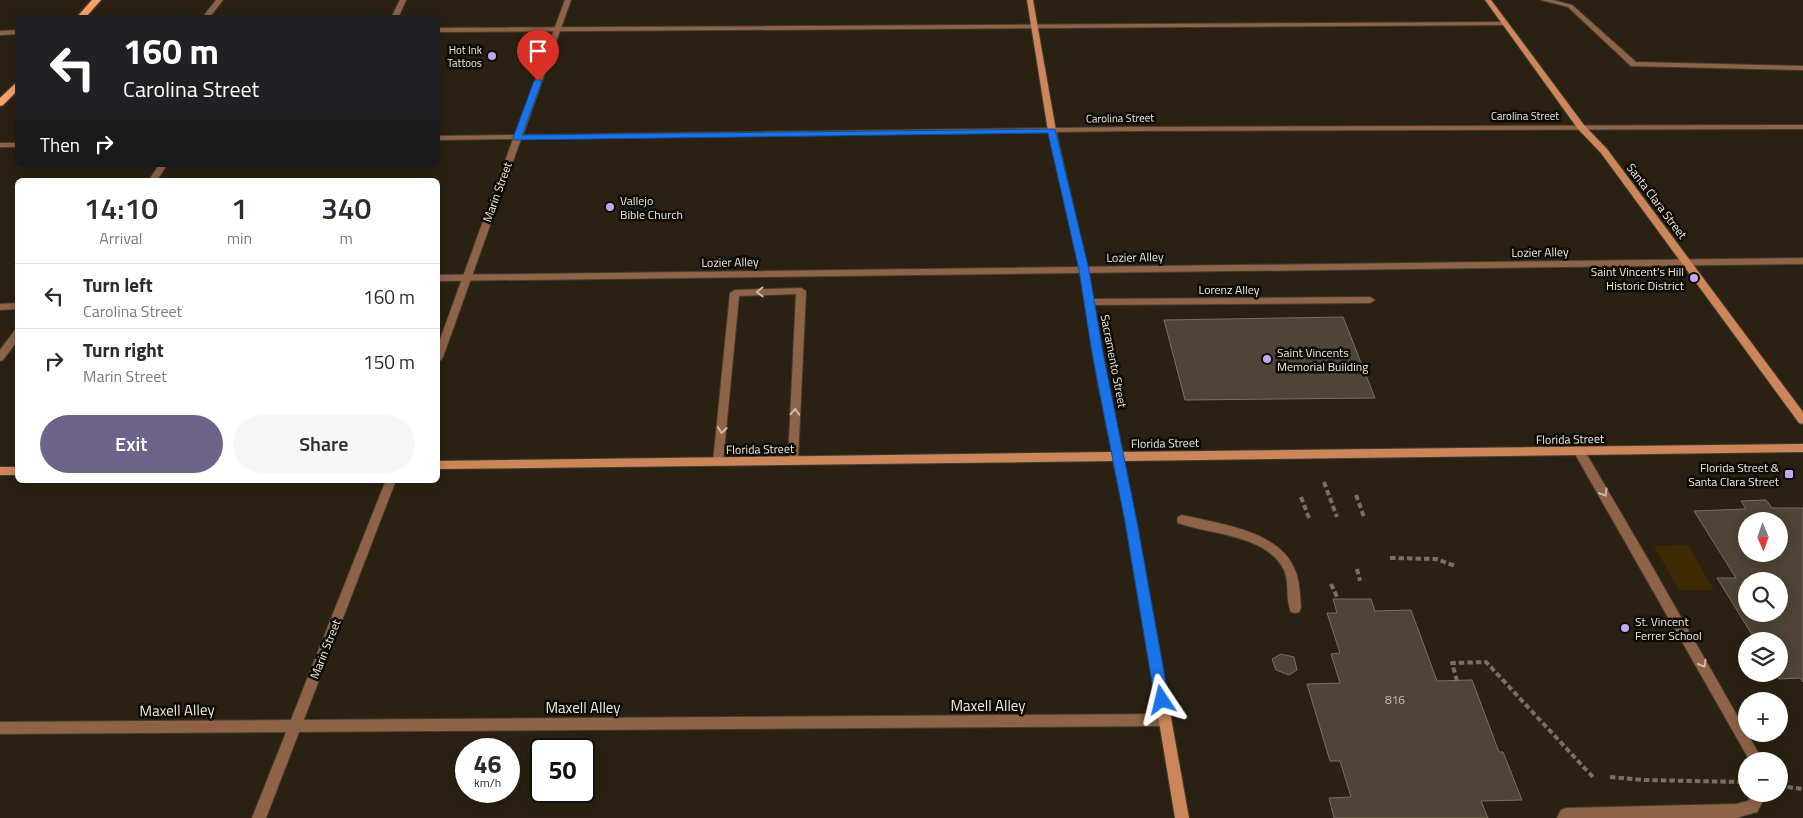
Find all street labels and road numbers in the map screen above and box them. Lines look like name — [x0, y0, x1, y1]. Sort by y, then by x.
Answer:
street label: Carolina Street — [1491, 108, 1559, 124]
street label: Carolina Street — [1086, 109, 1154, 127]
street label: Marin Street — [477, 158, 517, 225]
street label: Santa Clara Street — [1622, 159, 1692, 244]
street label: Lozier Alley — [1511, 242, 1569, 262]
street label: Lozier Alley — [1106, 247, 1164, 267]
street label: Lozier Alley — [701, 252, 759, 272]
street label: Lorenz Alley — [1198, 280, 1260, 299]
street label: Sacramento Street — [1096, 313, 1132, 410]
street label: Florida Street — [1536, 429, 1605, 449]
street label: Florida Street — [1131, 433, 1200, 453]
street label: Florida Street — [726, 439, 795, 459]
street label: Marin Street — [304, 616, 346, 682]
street label: Maxell Alley — [950, 694, 1026, 717]
street label: Maxell Alley — [545, 696, 621, 719]
street label: Maxell Alley — [139, 698, 215, 722]

